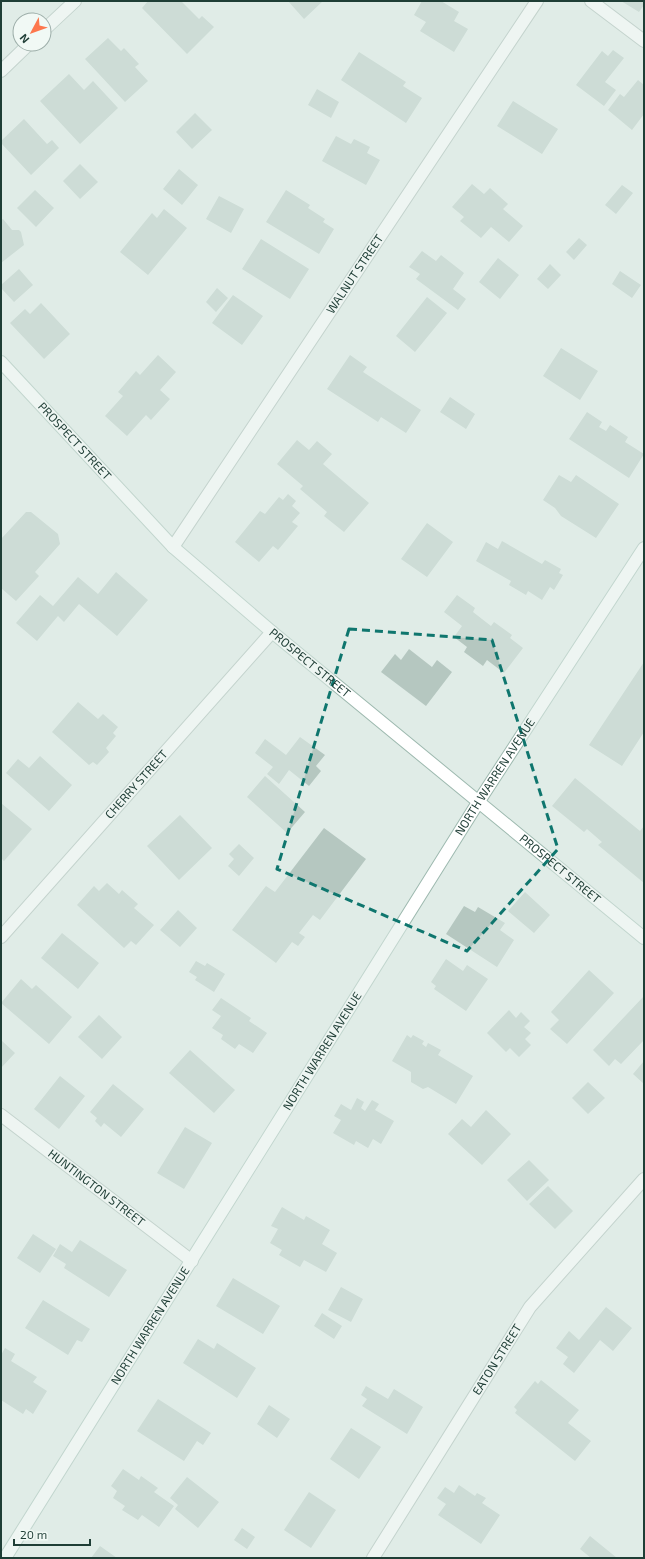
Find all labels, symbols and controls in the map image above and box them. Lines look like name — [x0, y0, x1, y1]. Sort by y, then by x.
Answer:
north arrow — [12, 12, 52, 52]
text: N — [17, 32, 32, 46]
street label: WALNUT STREET — [323, 231, 386, 316]
street label: PROSPECT STREET — [36, 399, 115, 482]
street label: PROSPECT STREET — [267, 625, 354, 700]
street label: NORTH WARREN AVENUE — [451, 715, 537, 838]
street label: CHERRY STREET — [102, 747, 170, 821]
street label: PROSPECT STREET — [517, 831, 604, 906]
street label: NORTH WARREN AVENUE — [279, 989, 364, 1112]
street label: HUNTINGTON STREET — [46, 1146, 148, 1229]
street label: NORTH WARREN AVENUE — [107, 1263, 192, 1387]
street label: EATON STREET — [469, 1321, 524, 1397]
scale bar — [14, 1521, 90, 1547]
text: 20 m — [20, 1527, 47, 1541]

